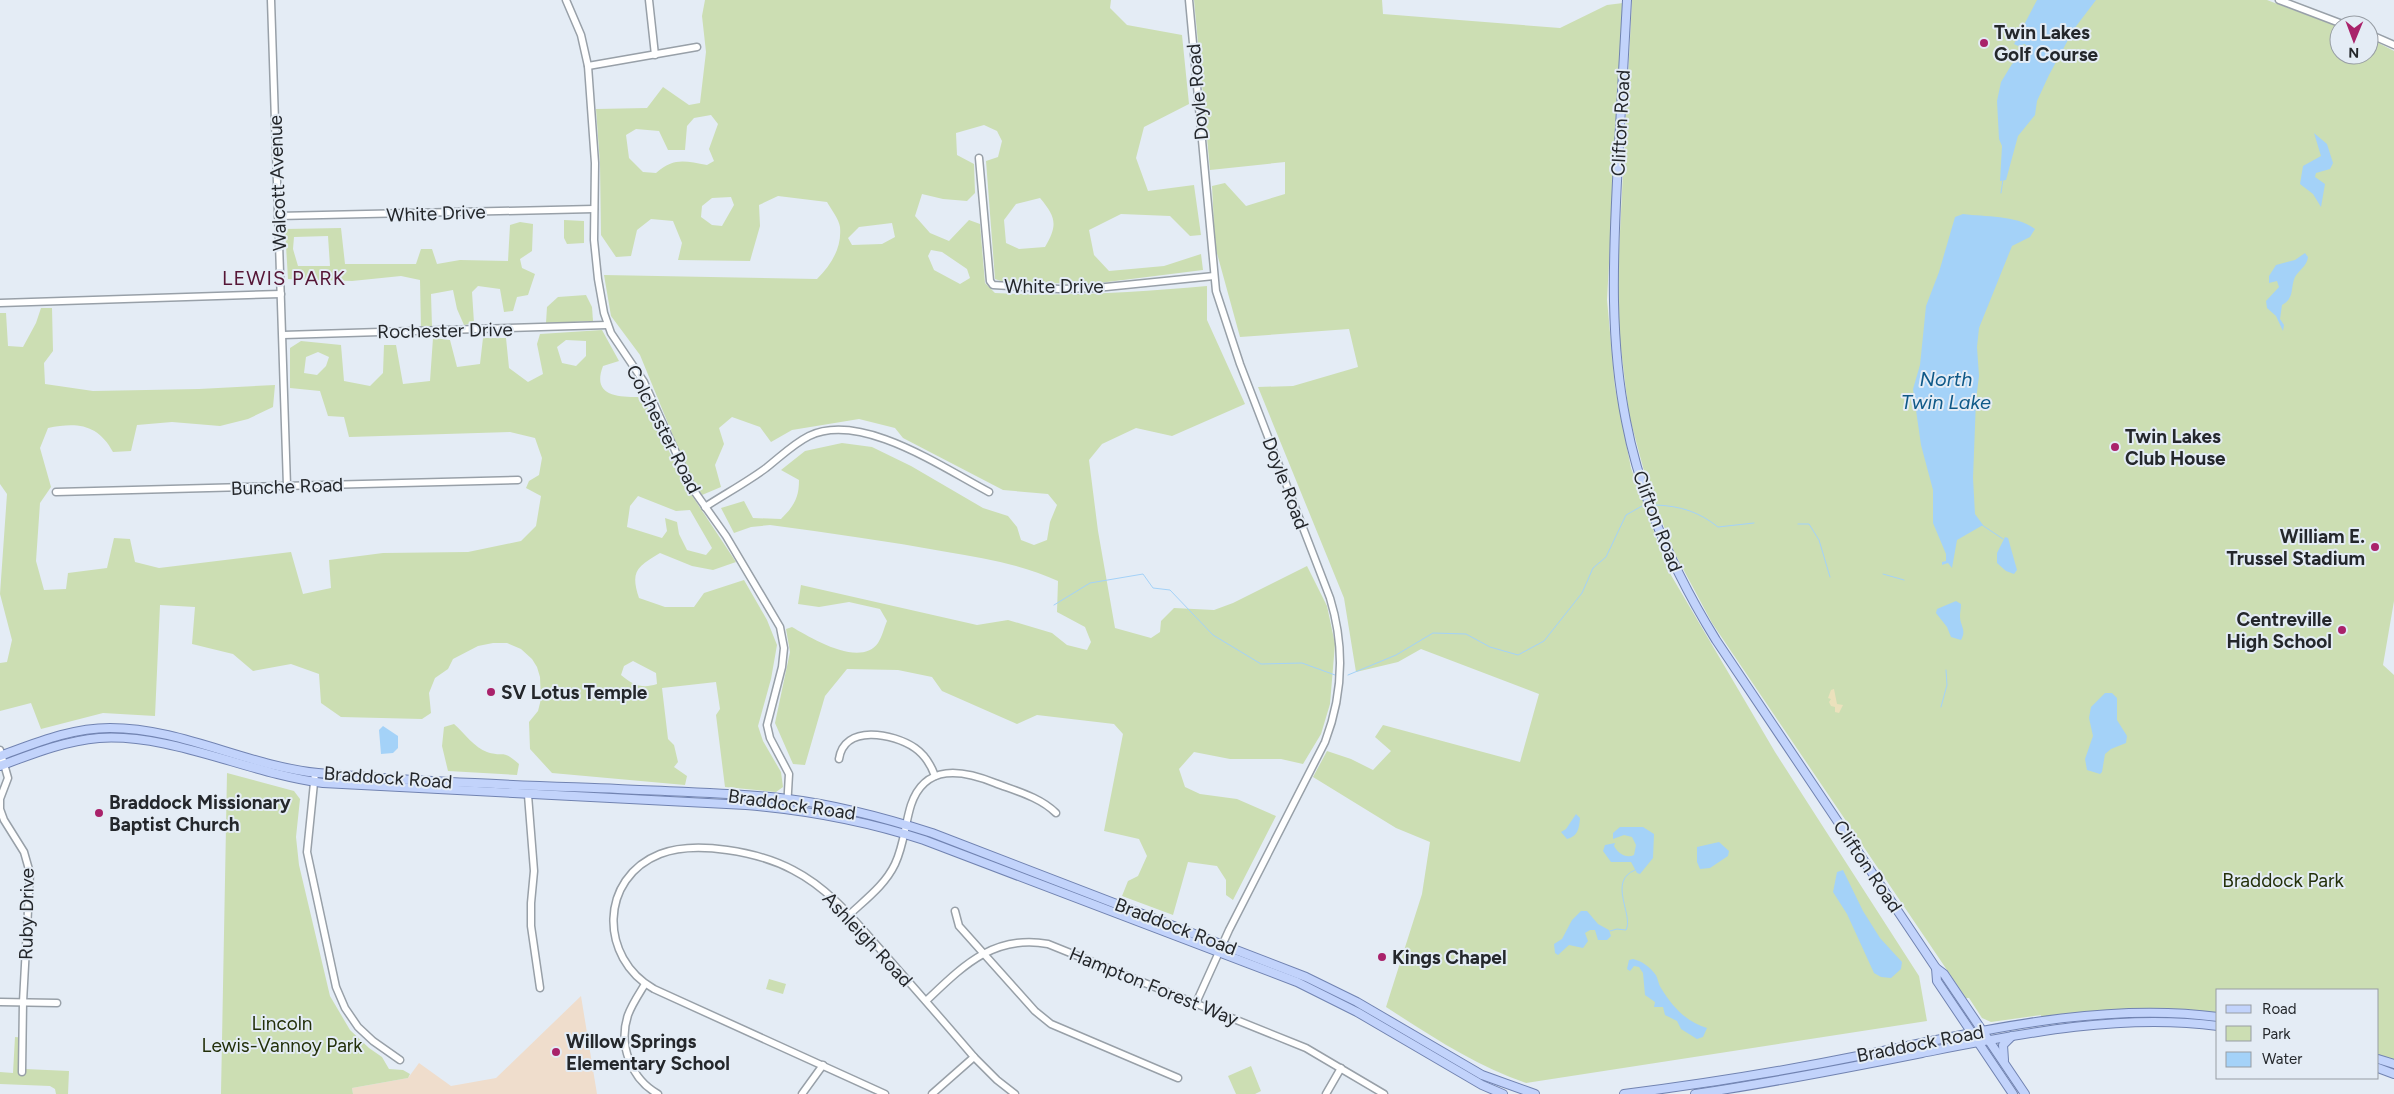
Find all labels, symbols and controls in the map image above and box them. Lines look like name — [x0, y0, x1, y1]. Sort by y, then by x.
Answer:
north arrow — [2329, 15, 2379, 65]
place label: Twin Lakes Golf Course — [1994, 21, 2098, 66]
marker: Twin Lakes Golf Course — [1978, 37, 1990, 49]
street label: Doyle Road — [1182, 43, 1213, 141]
text: N — [2348, 44, 2359, 61]
street label: Clifton Road — [1606, 69, 1635, 177]
street label: Walcott Avenue — [264, 115, 291, 251]
street label: White Drive — [386, 200, 486, 227]
district label: LEWIS PARK — [222, 266, 346, 290]
street label: White Drive — [1004, 275, 1104, 298]
street label: Rochester Drive — [377, 318, 513, 343]
street label: Colchester Road — [621, 361, 706, 497]
water label: North Twin Lake — [1901, 367, 1991, 414]
place label: Twin Lakes Club House — [2125, 425, 2226, 470]
street label: Doyle Road — [1257, 434, 1314, 532]
marker: Twin Lakes Club House — [2109, 441, 2121, 453]
street label: Clifton Road — [1628, 467, 1687, 575]
street label: Bunche Road — [230, 473, 344, 500]
place label: William E. Trussel Stadium — [2226, 525, 2365, 570]
marker: William E. Trussel Stadium — [2369, 541, 2381, 553]
place label: Centreville High School — [2227, 608, 2332, 653]
marker: Centreville High School — [2336, 624, 2348, 636]
place label: SV Lotus Temple — [501, 681, 648, 704]
marker: SV Lotus Temple — [485, 686, 497, 698]
street label: Braddock Road — [323, 762, 453, 793]
street label: Braddock Road — [726, 784, 857, 825]
place label: Braddock Missionary Baptist Church — [109, 791, 291, 836]
marker: Braddock Missionary Baptist Church — [93, 807, 105, 819]
street label: Clifton Road — [1828, 816, 1907, 917]
street label: Ruby Drive — [14, 868, 39, 960]
park label: Braddock Park — [2222, 869, 2344, 892]
street label: Ashleigh Road — [818, 887, 917, 992]
street label: Braddock Road — [1112, 893, 1240, 960]
street label: Hampton Forest Way — [1066, 942, 1242, 1031]
place label: Kings Chapel — [1392, 946, 1507, 969]
marker: Kings Chapel — [1376, 951, 1388, 963]
legend — [2216, 989, 2379, 1079]
text: Road — [2262, 1000, 2297, 1018]
park label: Lincoln Lewis-Vannoy Park — [202, 1012, 363, 1057]
street label: Braddock Road — [1855, 1020, 1986, 1067]
text: Park — [2262, 1025, 2291, 1043]
place label: Willow Springs Elementary School — [566, 1030, 730, 1075]
marker: Willow Springs Elementary School — [550, 1046, 562, 1058]
text: Water — [2262, 1050, 2302, 1068]

